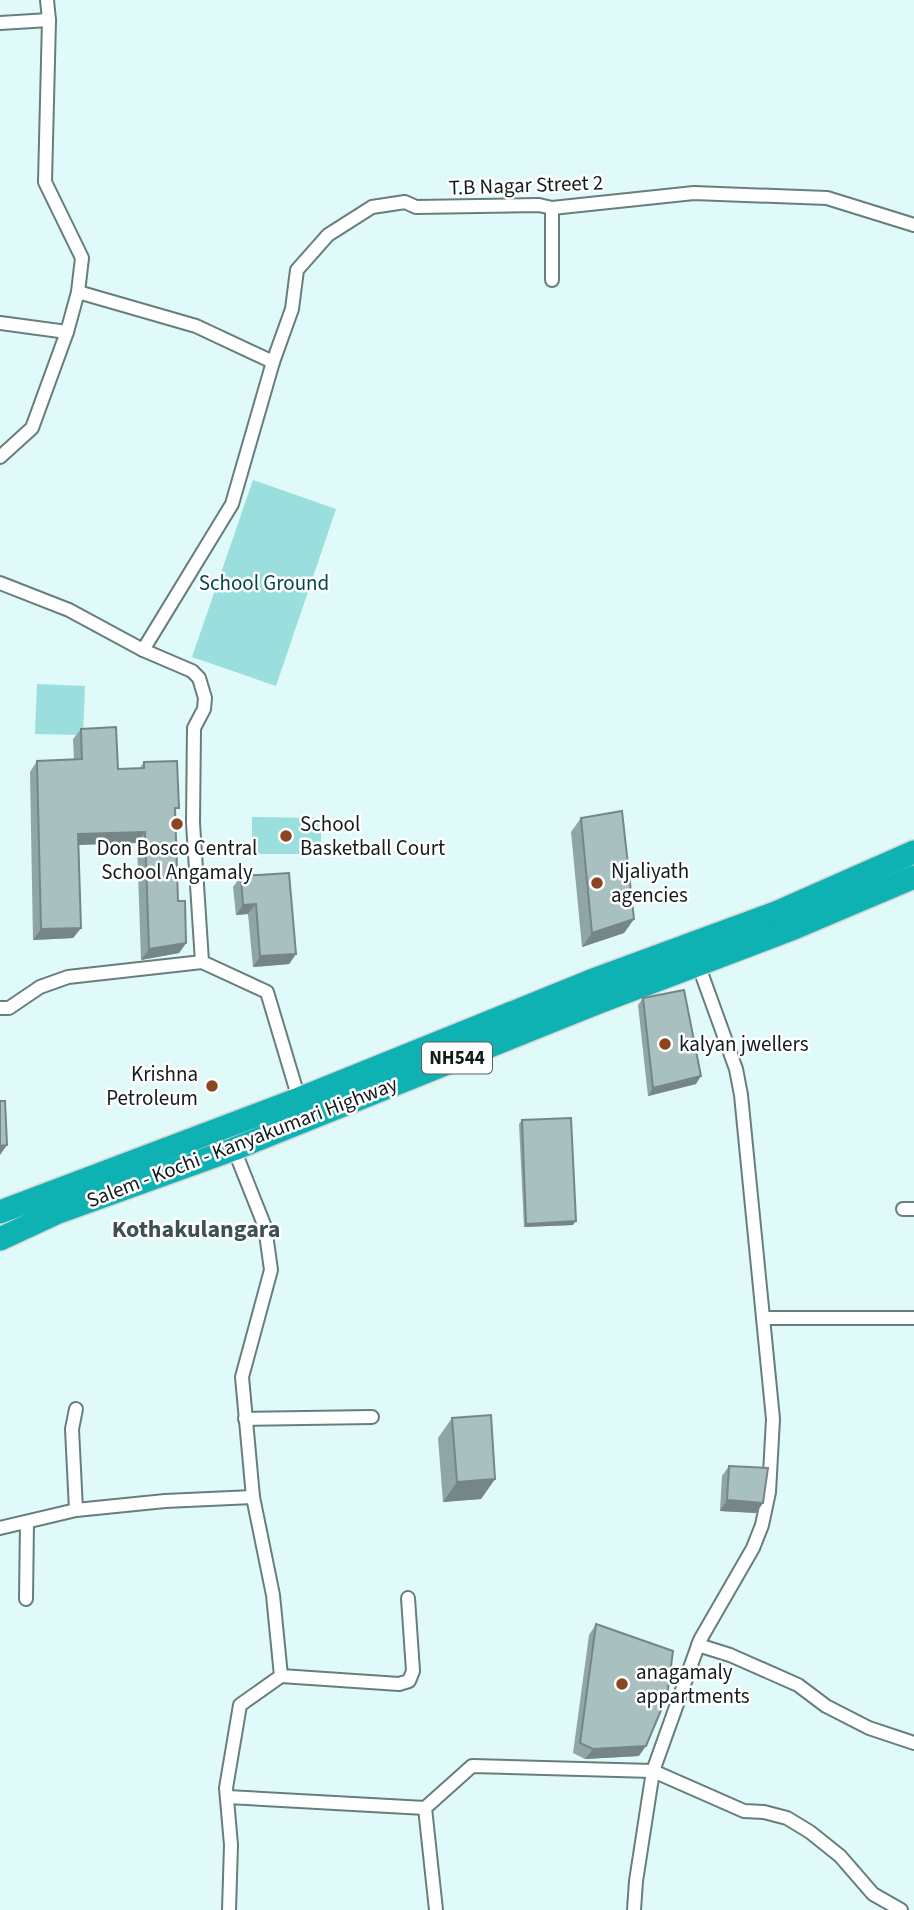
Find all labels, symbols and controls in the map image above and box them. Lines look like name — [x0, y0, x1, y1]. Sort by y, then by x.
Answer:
street label: T.B Nagar Street 2 — [448, 167, 604, 203]
park label: School Ground — [199, 568, 329, 598]
place label: School Basketball Court — [300, 809, 445, 863]
marker: Don Bosco Central School Angamaly — [169, 816, 185, 832]
marker: School Basketball Court — [278, 828, 294, 844]
place label: Don Bosco Central School Angamaly — [97, 833, 257, 887]
place label: Njaliyath agencies — [611, 856, 689, 910]
marker: Njaliyath agencies — [589, 875, 605, 891]
place label: kalyan jwellers — [679, 1029, 809, 1059]
marker: kalyan jwellers — [657, 1036, 673, 1052]
road number: NH544 — [422, 1042, 492, 1074]
place label: Krishna Petroleum — [106, 1059, 198, 1113]
street label: Salem - Kochi - Kanyakumari Highway — [82, 1069, 402, 1215]
marker: Krishna Petroleum — [204, 1078, 220, 1094]
district label: Kothakulangara — [112, 1212, 280, 1247]
place label: anagamaly appartments — [636, 1657, 750, 1711]
marker: anagamaly appartments — [614, 1676, 630, 1692]

